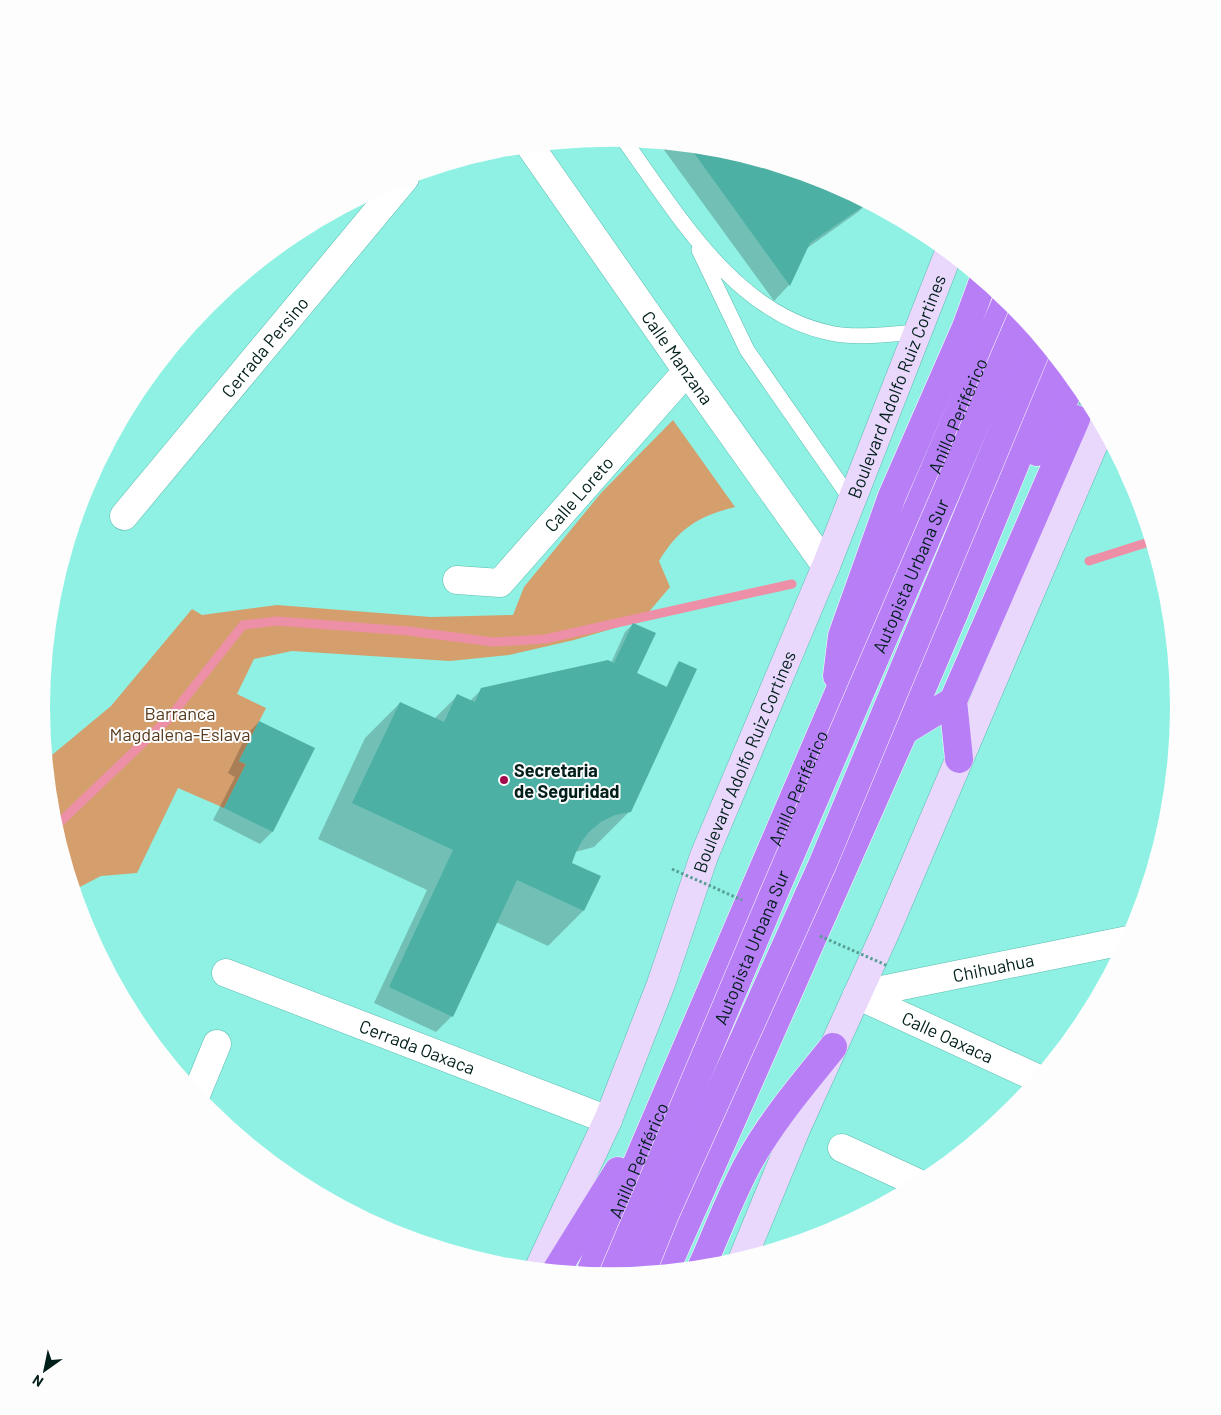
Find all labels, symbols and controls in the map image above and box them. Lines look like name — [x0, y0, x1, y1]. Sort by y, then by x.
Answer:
street label: Boulevard Adolfo Ruiz Cortines — [843, 271, 950, 501]
street label: Cerrada Persino — [216, 292, 313, 402]
street label: Calle Manzana — [637, 306, 718, 409]
street label: Anillo Periférico — [923, 355, 992, 477]
street label: Calle Loreto — [539, 451, 618, 536]
street label: Autopista Urbana Sur — [867, 495, 953, 656]
street label: Boulevard Adolfo Ruiz Cortines — [688, 647, 800, 875]
park label: Barranca Magdalena-Eslava — [110, 702, 250, 745]
street label: Anillo Periférico — [763, 727, 832, 849]
place label: Secretaria de Seguridad — [514, 759, 619, 802]
marker: Secretaria de Seguridad — [498, 774, 510, 786]
street label: Autopista Urbana Sur — [709, 866, 794, 1028]
street label: Chihuahua — [951, 948, 1036, 986]
street label: Calle Oaxaca — [899, 1006, 997, 1067]
street label: Cerrada Oaxaca — [356, 1014, 478, 1079]
street label: Anillo Periférico — [604, 1099, 673, 1221]
north arrow — [20, 1345, 70, 1395]
text: N — [29, 1372, 46, 1391]

